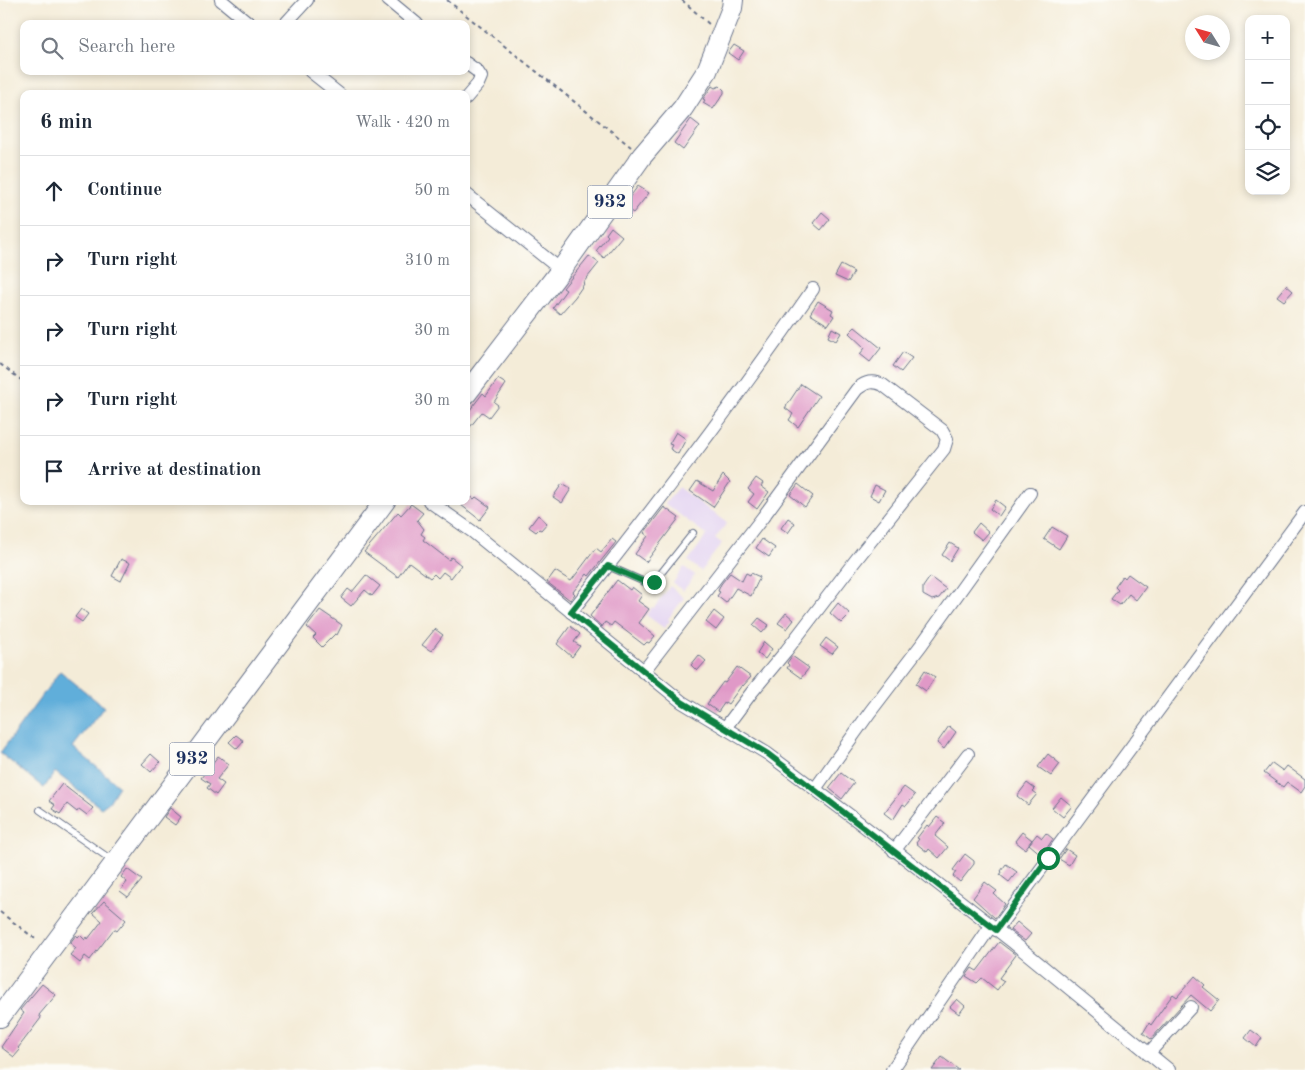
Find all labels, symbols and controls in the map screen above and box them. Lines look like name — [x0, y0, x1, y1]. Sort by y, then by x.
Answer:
north arrow — [1185, 15, 1230, 60]
map controls — [1245, 15, 1290, 195]
button: + — [1245, 15, 1290, 60]
search box — [20, 20, 470, 75]
icon: search — [38, 34, 66, 62]
text: Search here — [78, 38, 175, 57]
button: − — [1245, 60, 1290, 105]
button: locate — [1245, 105, 1290, 150]
text: 6 min — [40, 112, 93, 133]
text: Walk · 420 m — [355, 115, 450, 131]
button: layers — [1245, 150, 1290, 195]
icon: ahead — [40, 177, 68, 205]
text: Continue — [87, 181, 162, 200]
text: 50 m — [414, 183, 450, 199]
road number: 932 — [588, 186, 632, 218]
icon: right — [40, 247, 68, 275]
text: Turn right — [87, 251, 177, 270]
text: 310 m — [405, 253, 450, 269]
icon: right — [40, 317, 68, 345]
text: Turn right — [87, 321, 177, 340]
text: 30 m — [414, 323, 450, 339]
icon: right — [40, 387, 68, 415]
text: Turn right — [87, 391, 177, 410]
text: 30 m — [414, 393, 450, 409]
icon: arrive — [40, 457, 68, 485]
text: Arrive at destination — [87, 461, 261, 480]
route end — [643, 571, 666, 594]
road number: 932 — [170, 742, 214, 776]
route start — [1037, 847, 1060, 870]

